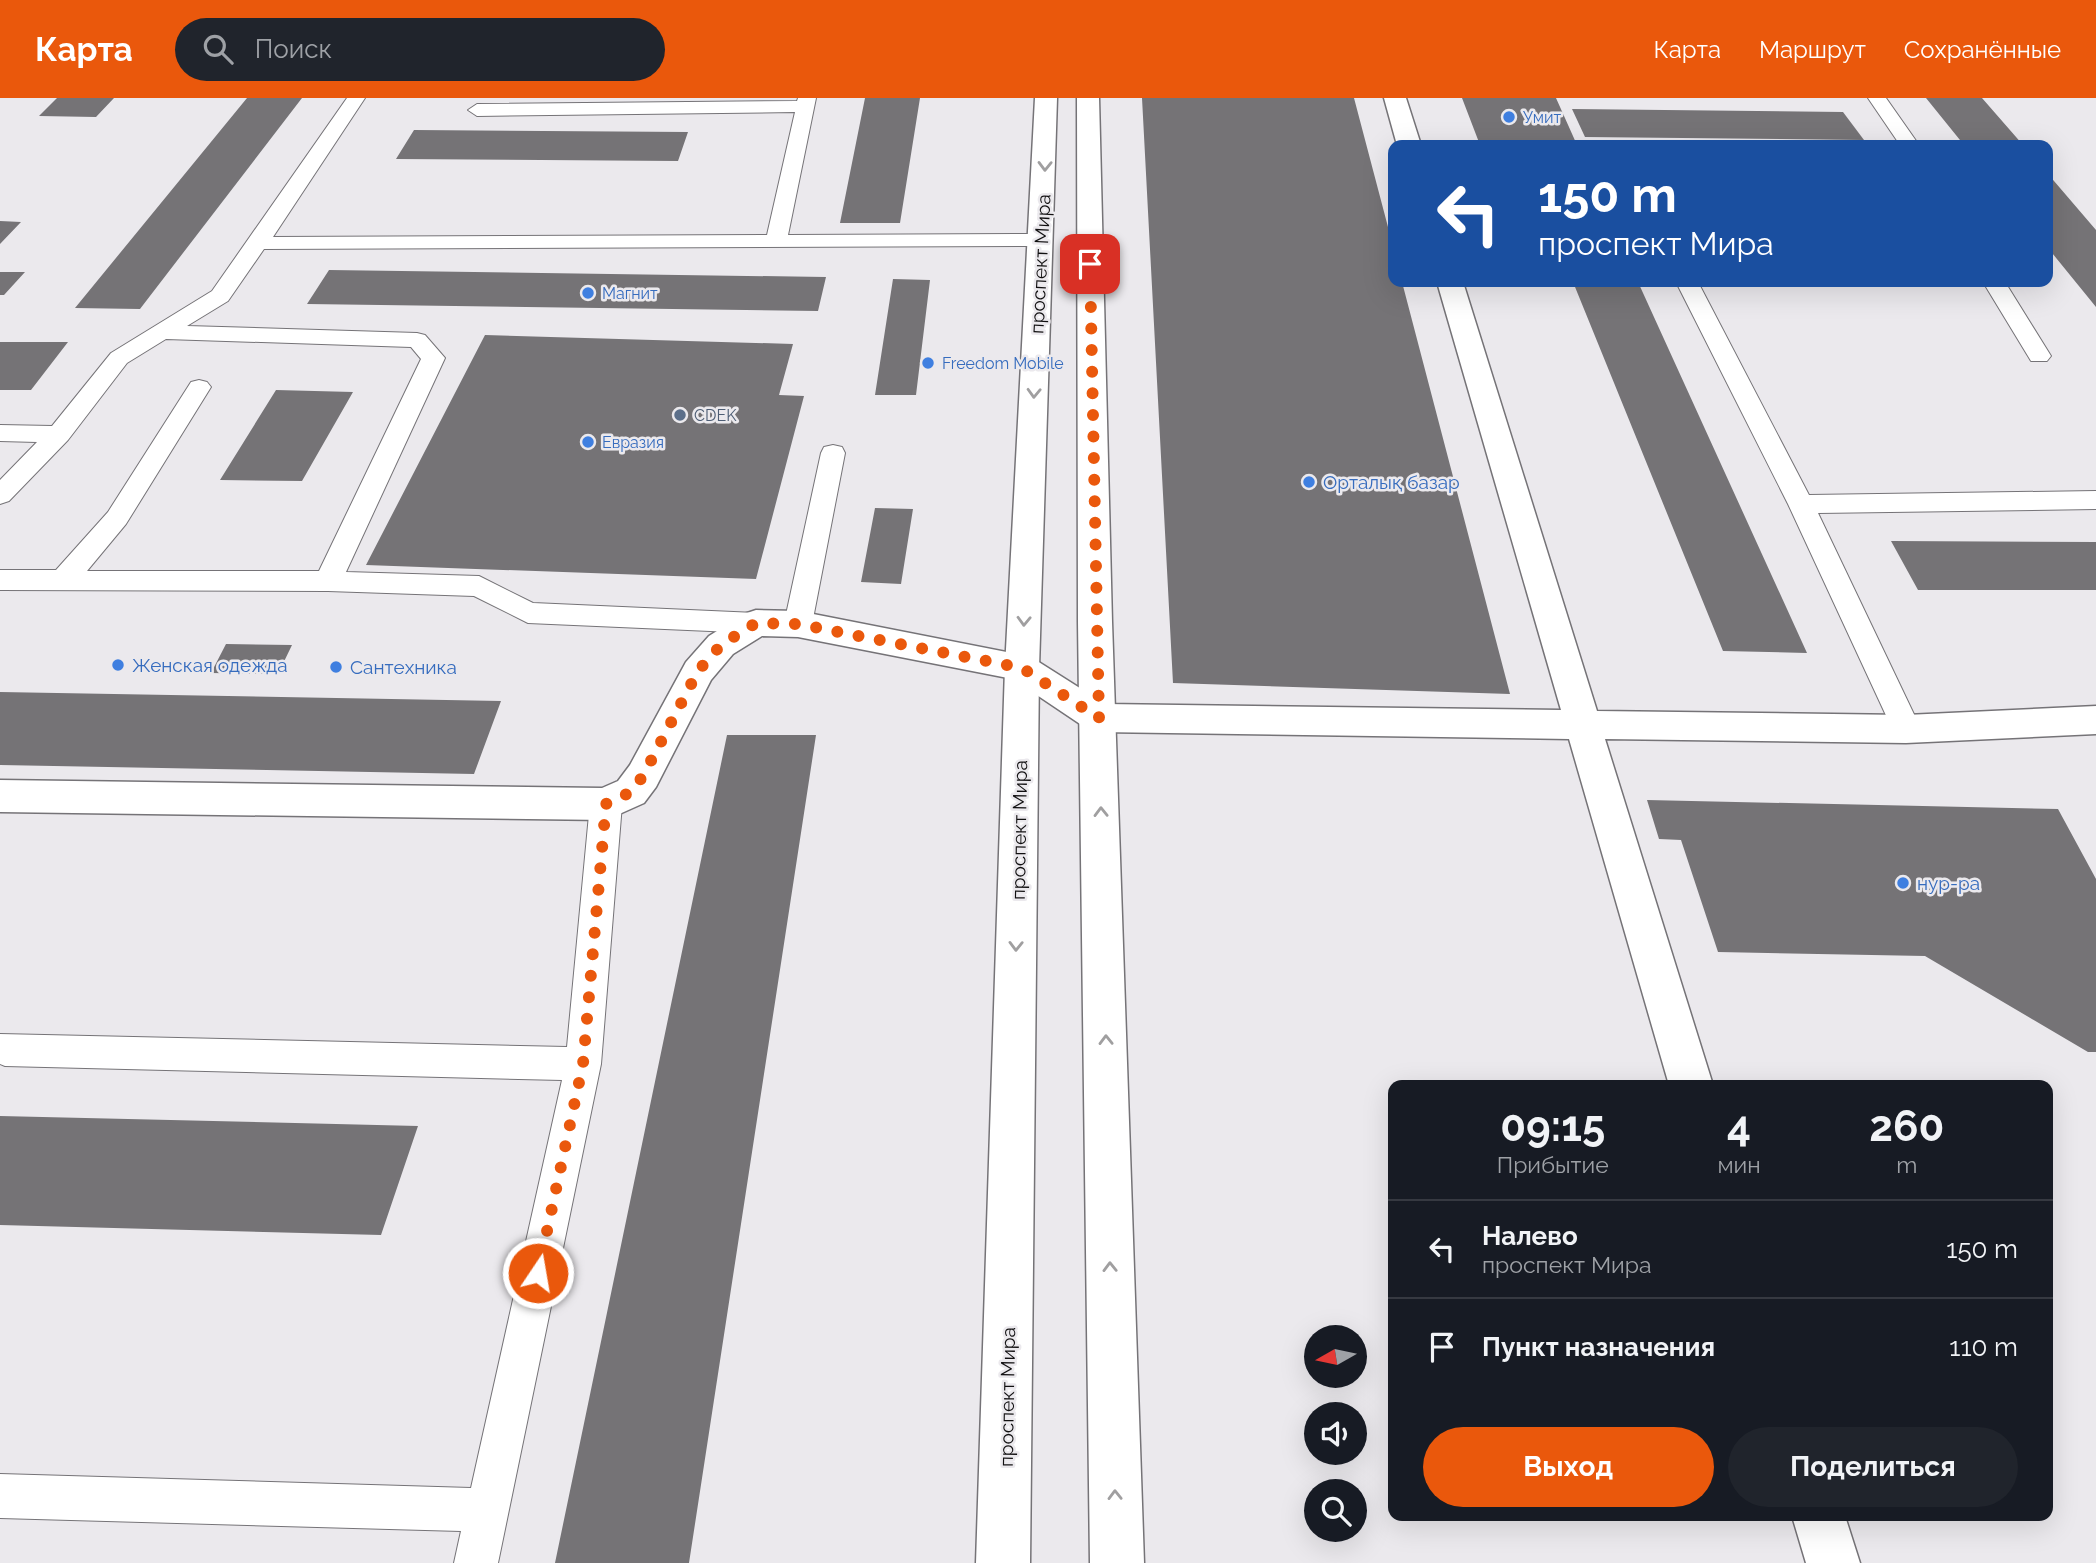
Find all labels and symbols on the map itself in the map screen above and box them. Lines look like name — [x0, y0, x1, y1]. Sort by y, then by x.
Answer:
place label: Умит — [1523, 108, 1562, 127]
marker: Умит — [1501, 109, 1517, 125]
one-way arrow — [1037, 161, 1052, 172]
street label: проспект Мира — [1025, 194, 1055, 334]
pin — [1060, 234, 1120, 294]
place label: Магнит — [602, 284, 658, 303]
marker: Магнит — [580, 285, 596, 301]
place label: Freedom Mobile — [942, 354, 1064, 373]
marker: Freedom Mobile — [920, 355, 936, 371]
one-way arrow — [1026, 388, 1041, 399]
place label: CDEK — [694, 406, 737, 425]
marker: CDEK — [672, 407, 688, 423]
place label: Евразия — [602, 433, 664, 452]
marker: Евразия — [580, 434, 596, 450]
place label: Орталық базар — [1323, 471, 1460, 493]
marker: Орталық базар — [1301, 474, 1317, 490]
one-way arrow — [1017, 615, 1032, 626]
place label: Женская одежда — [132, 654, 288, 676]
place label: Сантехника — [350, 656, 457, 678]
marker: Женская одежда — [110, 657, 126, 673]
marker: Сантехника — [328, 659, 344, 675]
street label: проспект Мира — [1007, 760, 1031, 900]
one-way arrow — [1093, 807, 1108, 818]
place label: нур-ра — [1917, 872, 1980, 894]
marker: нур-ра — [1895, 875, 1911, 891]
one-way arrow — [1009, 941, 1024, 952]
one-way arrow — [1098, 1034, 1113, 1045]
position arrow — [501, 1236, 575, 1310]
one-way arrow — [1103, 1262, 1118, 1273]
north arrow — [1304, 1325, 1367, 1388]
street label: проспект Мира — [995, 1327, 1019, 1467]
one-way arrow — [1107, 1489, 1123, 1500]

